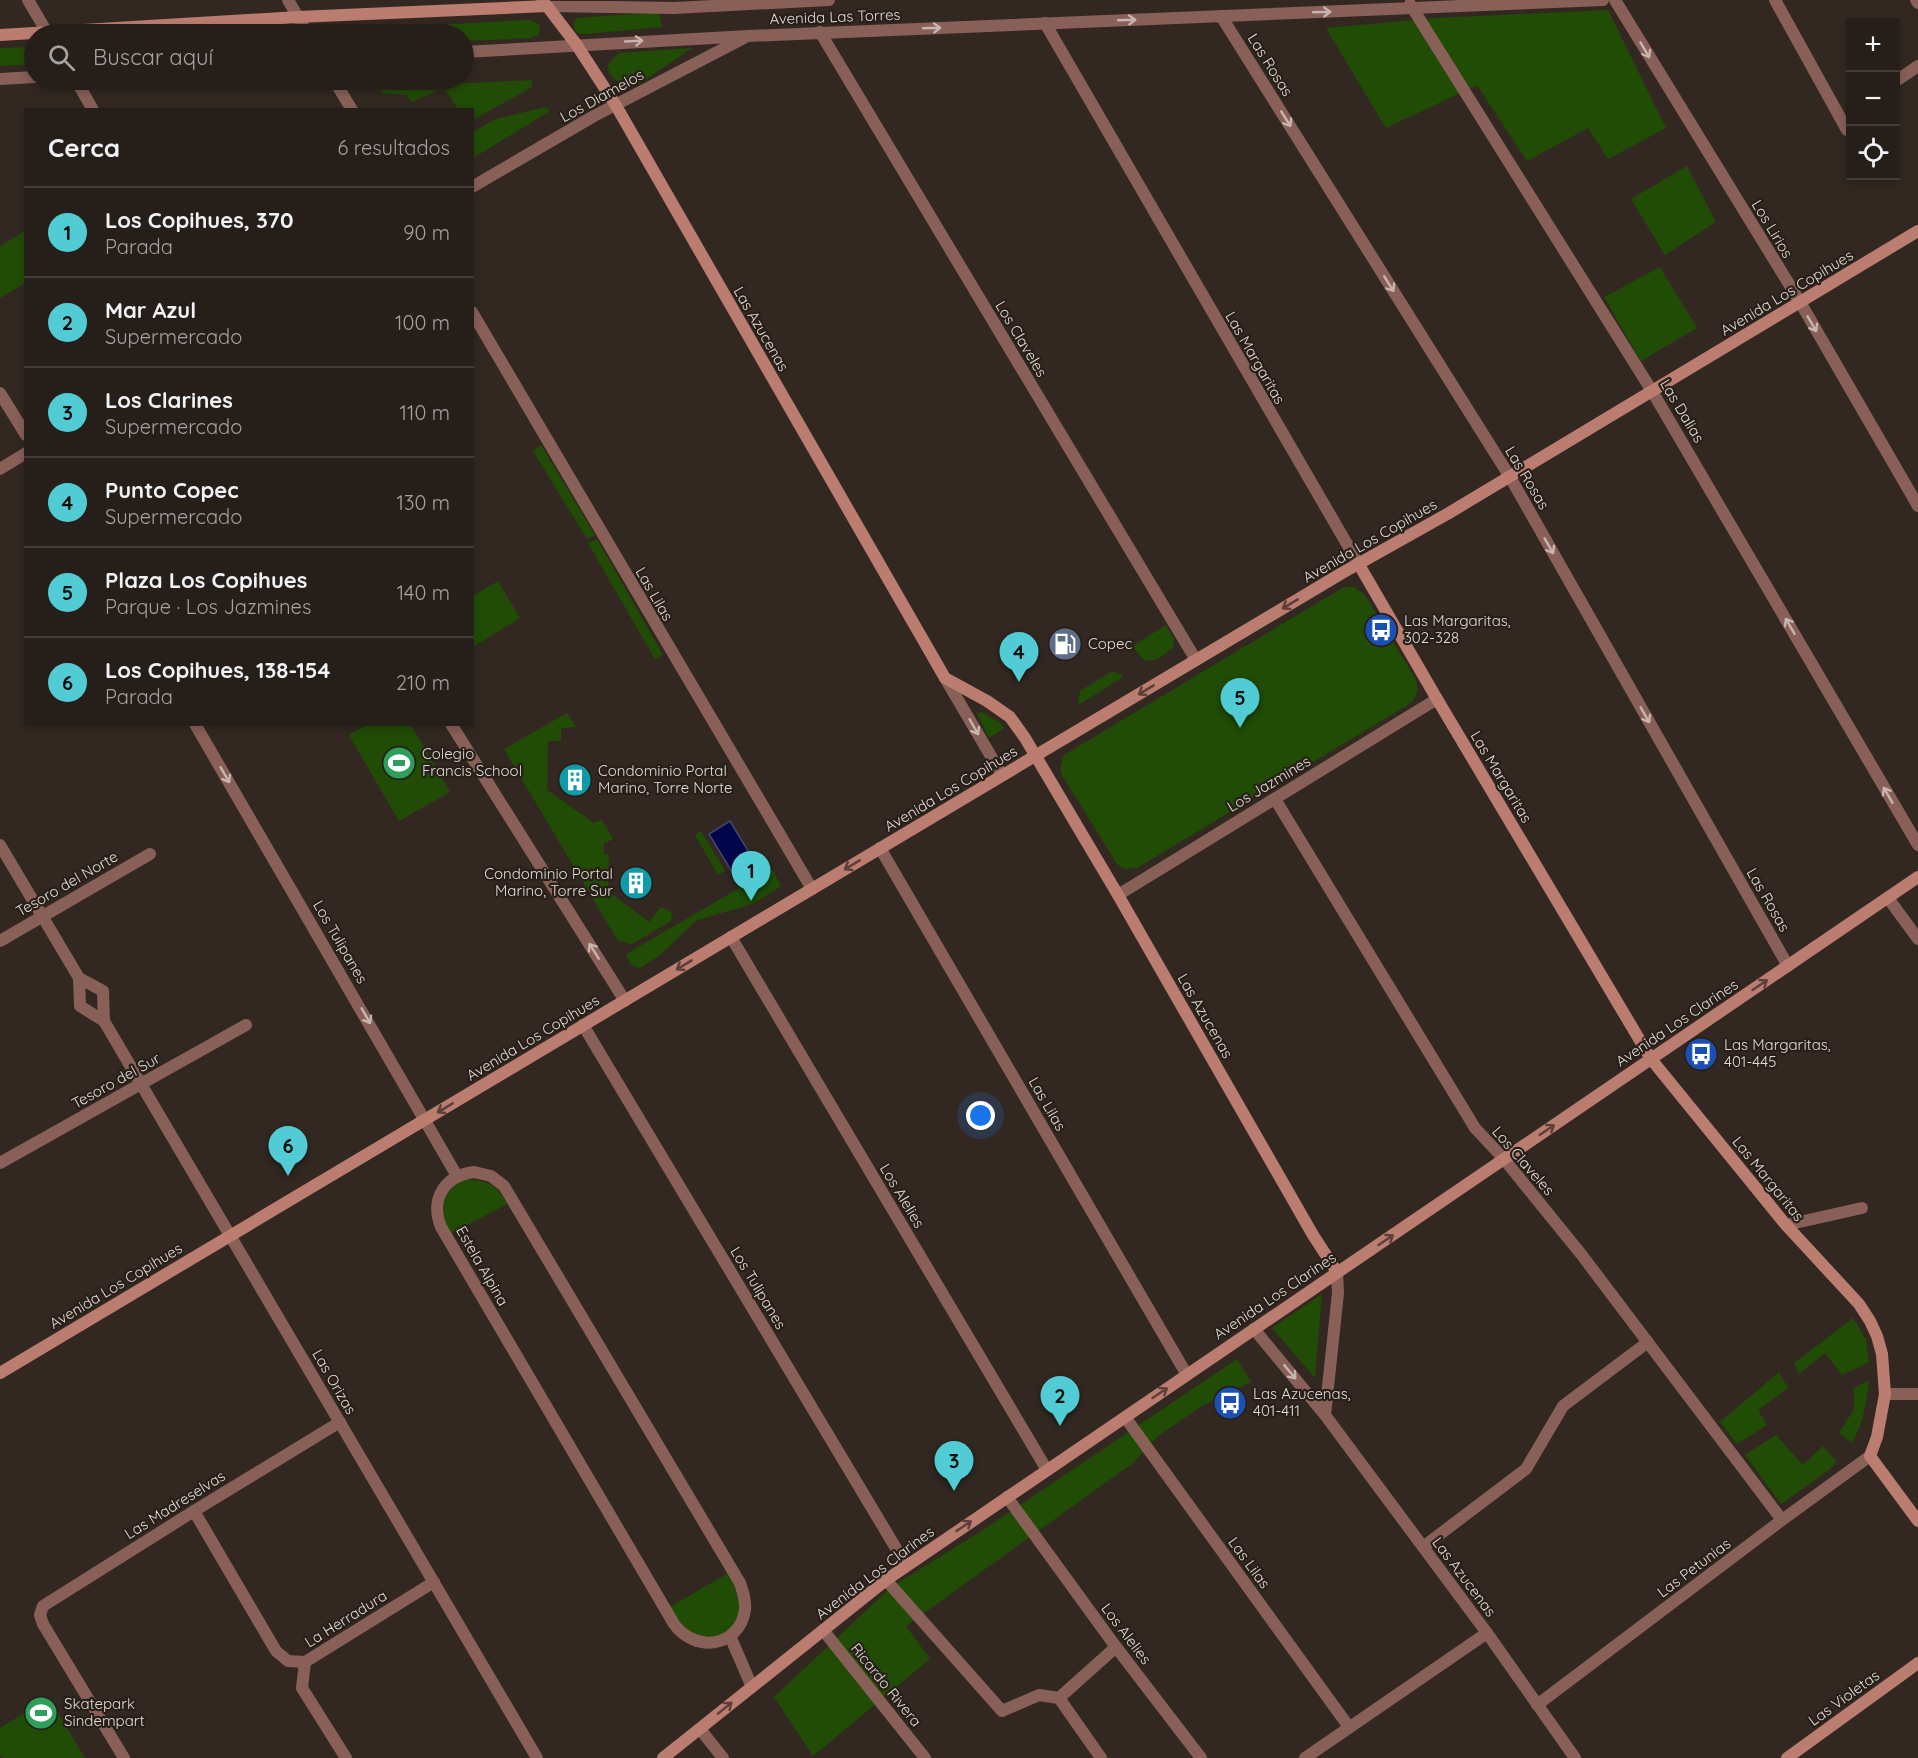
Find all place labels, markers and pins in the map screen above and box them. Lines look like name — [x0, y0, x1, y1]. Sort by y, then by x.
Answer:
place label: Las Margaritas, 302-328 — [1404, 611, 1511, 647]
bus stop icon: Las Margaritas, 302-328 — [1363, 612, 1399, 648]
fuel station icon: Copec — [1047, 626, 1083, 662]
pin: 4 — [1000, 632, 1038, 682]
place label: Copec — [1088, 634, 1132, 653]
pin: 5 — [1220, 678, 1260, 728]
place label: Colegio Francis School — [422, 744, 522, 780]
sports icon: Colegio Francis School — [381, 745, 417, 781]
place label: Condominio Portal Marino, Torre Norte — [598, 761, 733, 797]
building icon: Condominio Portal Marino, Torre Norte — [557, 762, 593, 798]
pin: 1 — [732, 852, 771, 901]
place label: Condominio Portal Marino, Torre Sur — [484, 864, 613, 900]
building icon: Condominio Portal Marino, Torre Sur — [618, 865, 654, 901]
place label: Las Margaritas, 401-445 — [1724, 1035, 1831, 1071]
bus stop icon: Las Margaritas, 401-445 — [1683, 1036, 1719, 1072]
pin: 6 — [268, 1126, 308, 1176]
pin: 2 — [1040, 1376, 1080, 1426]
place label: Las Azucenas, 401-411 — [1253, 1384, 1351, 1420]
bus stop icon: Las Azucenas, 401-411 — [1212, 1385, 1248, 1421]
pin: 3 — [934, 1442, 974, 1491]
place label: Skatepark Sindempart — [64, 1694, 145, 1730]
sports icon: Skatepark Sindempart — [23, 1695, 59, 1731]

